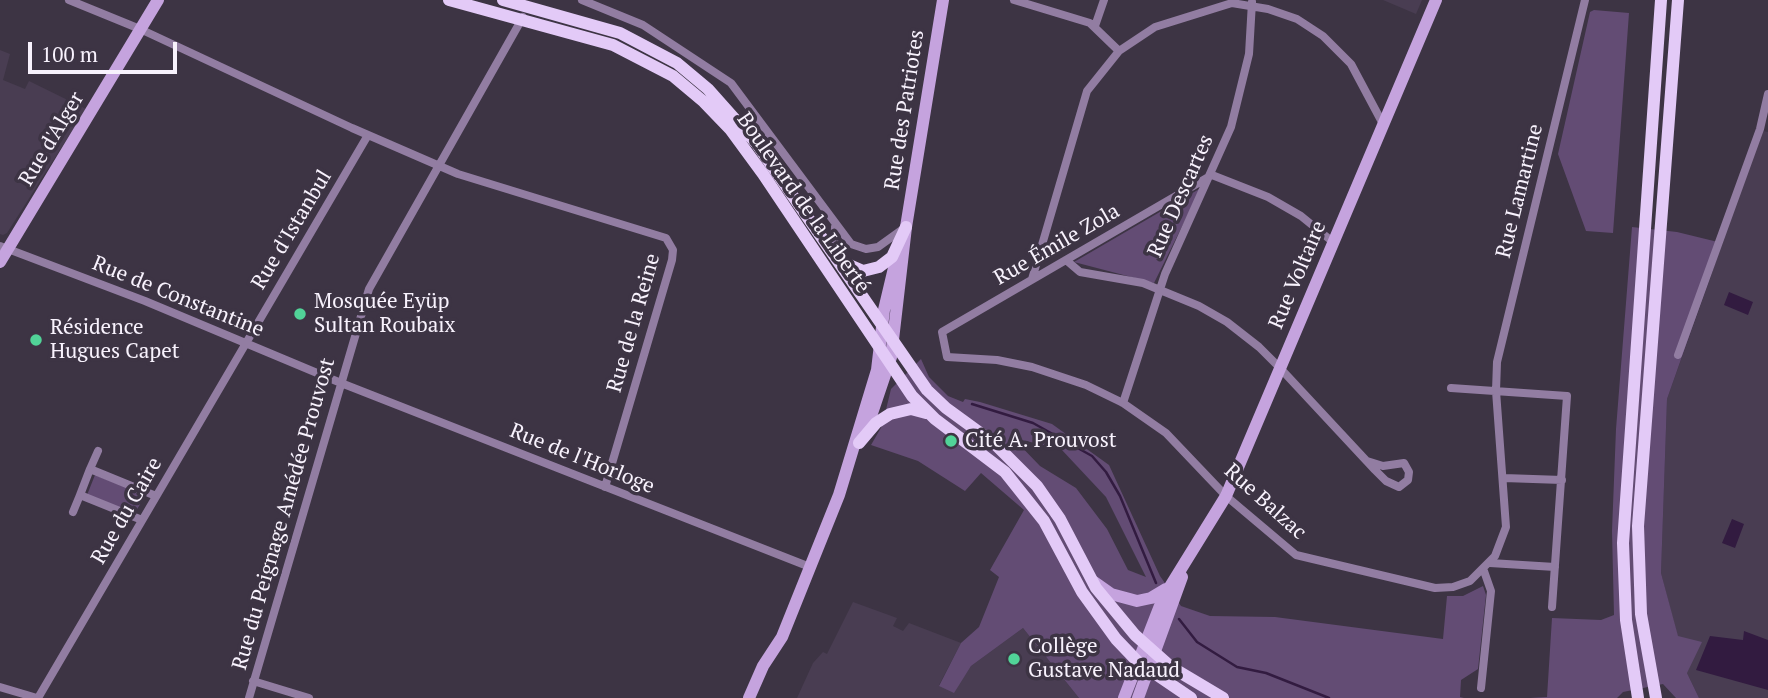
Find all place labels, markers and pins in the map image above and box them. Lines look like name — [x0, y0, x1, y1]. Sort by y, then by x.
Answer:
place label: Mosquée Eyüp Sultan Roubaix — [314, 289, 456, 339]
marker: Mosquée Eyüp Sultan Roubaix — [292, 306, 308, 322]
place label: Résidence Hugues Capet — [50, 315, 180, 365]
marker: Résidence Hugues Capet — [28, 332, 44, 348]
place label: Cité A. Prouvost — [965, 428, 1117, 454]
marker: Cité A. Prouvost — [943, 433, 959, 449]
place label: Collège Gustave Nadaud — [1028, 634, 1180, 684]
marker: Collège Gustave Nadaud — [1006, 651, 1022, 667]

